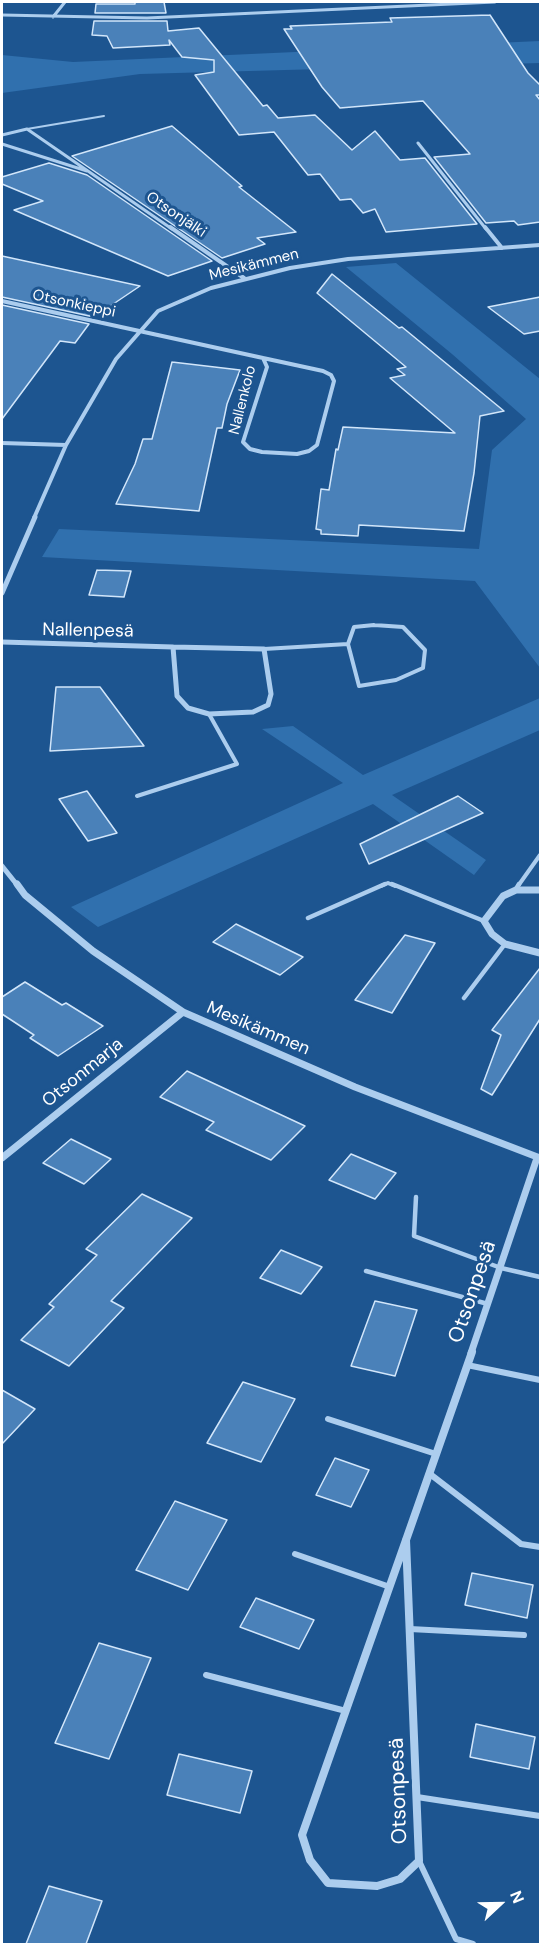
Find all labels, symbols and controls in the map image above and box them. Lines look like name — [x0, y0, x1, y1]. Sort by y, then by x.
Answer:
street label: Otsonjälki — [142, 188, 210, 242]
street label: Mesikämmen — [207, 245, 301, 285]
street label: Otsonkieppi — [31, 286, 117, 322]
street label: Nallenkolo — [226, 364, 260, 436]
street label: Nallenpesä — [42, 619, 134, 643]
street label: Mesikämmen — [203, 998, 313, 1060]
street label: Otsonmarja — [38, 1034, 128, 1112]
street label: Otsonpesä — [444, 1238, 502, 1346]
street label: Otsonpesä — [385, 1737, 413, 1845]
north arrow — [470, 1874, 530, 1934]
text: N — [505, 1888, 529, 1906]

